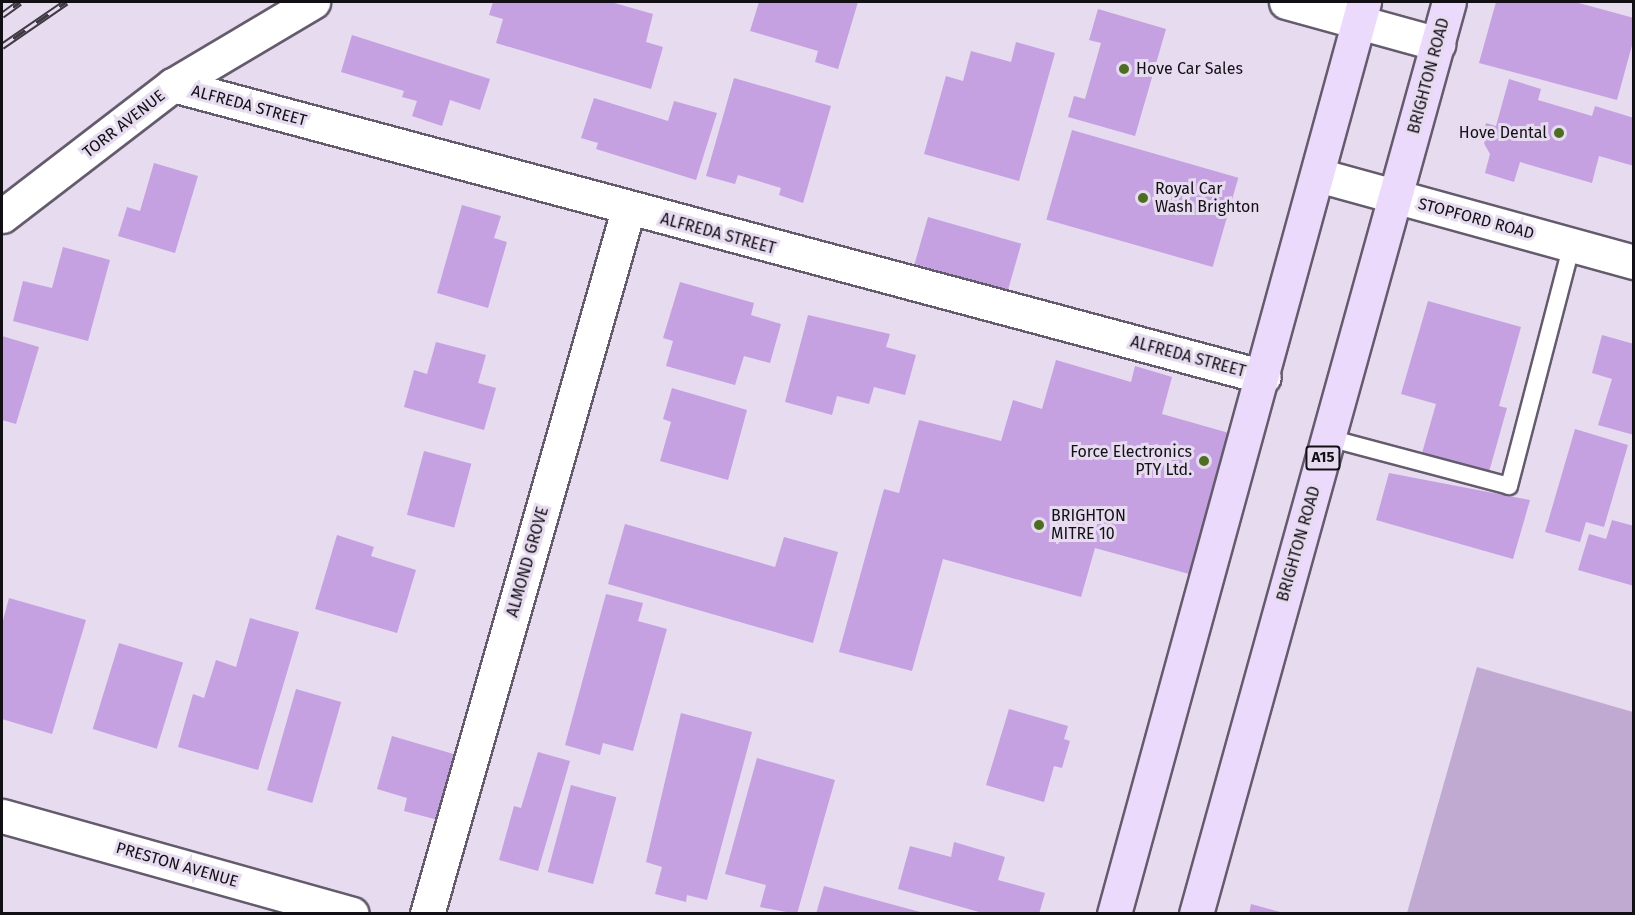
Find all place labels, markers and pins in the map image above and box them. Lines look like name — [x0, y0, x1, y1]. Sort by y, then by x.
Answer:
place label: Hove Car Sales — [1136, 59, 1243, 79]
marker: Hove Car Sales — [1117, 62, 1131, 76]
place label: Hove Dental — [1459, 123, 1547, 143]
marker: Hove Dental — [1552, 126, 1566, 140]
place label: Royal Car Wash Brighton — [1155, 179, 1260, 217]
marker: Royal Car Wash Brighton — [1136, 191, 1150, 205]
place label: Force Electronics PTY Ltd. — [1070, 442, 1192, 480]
marker: Force Electronics PTY Ltd. — [1197, 454, 1211, 468]
place label: BRIGHTON MITRE 10 — [1051, 506, 1126, 544]
marker: BRIGHTON MITRE 10 — [1032, 518, 1046, 532]

